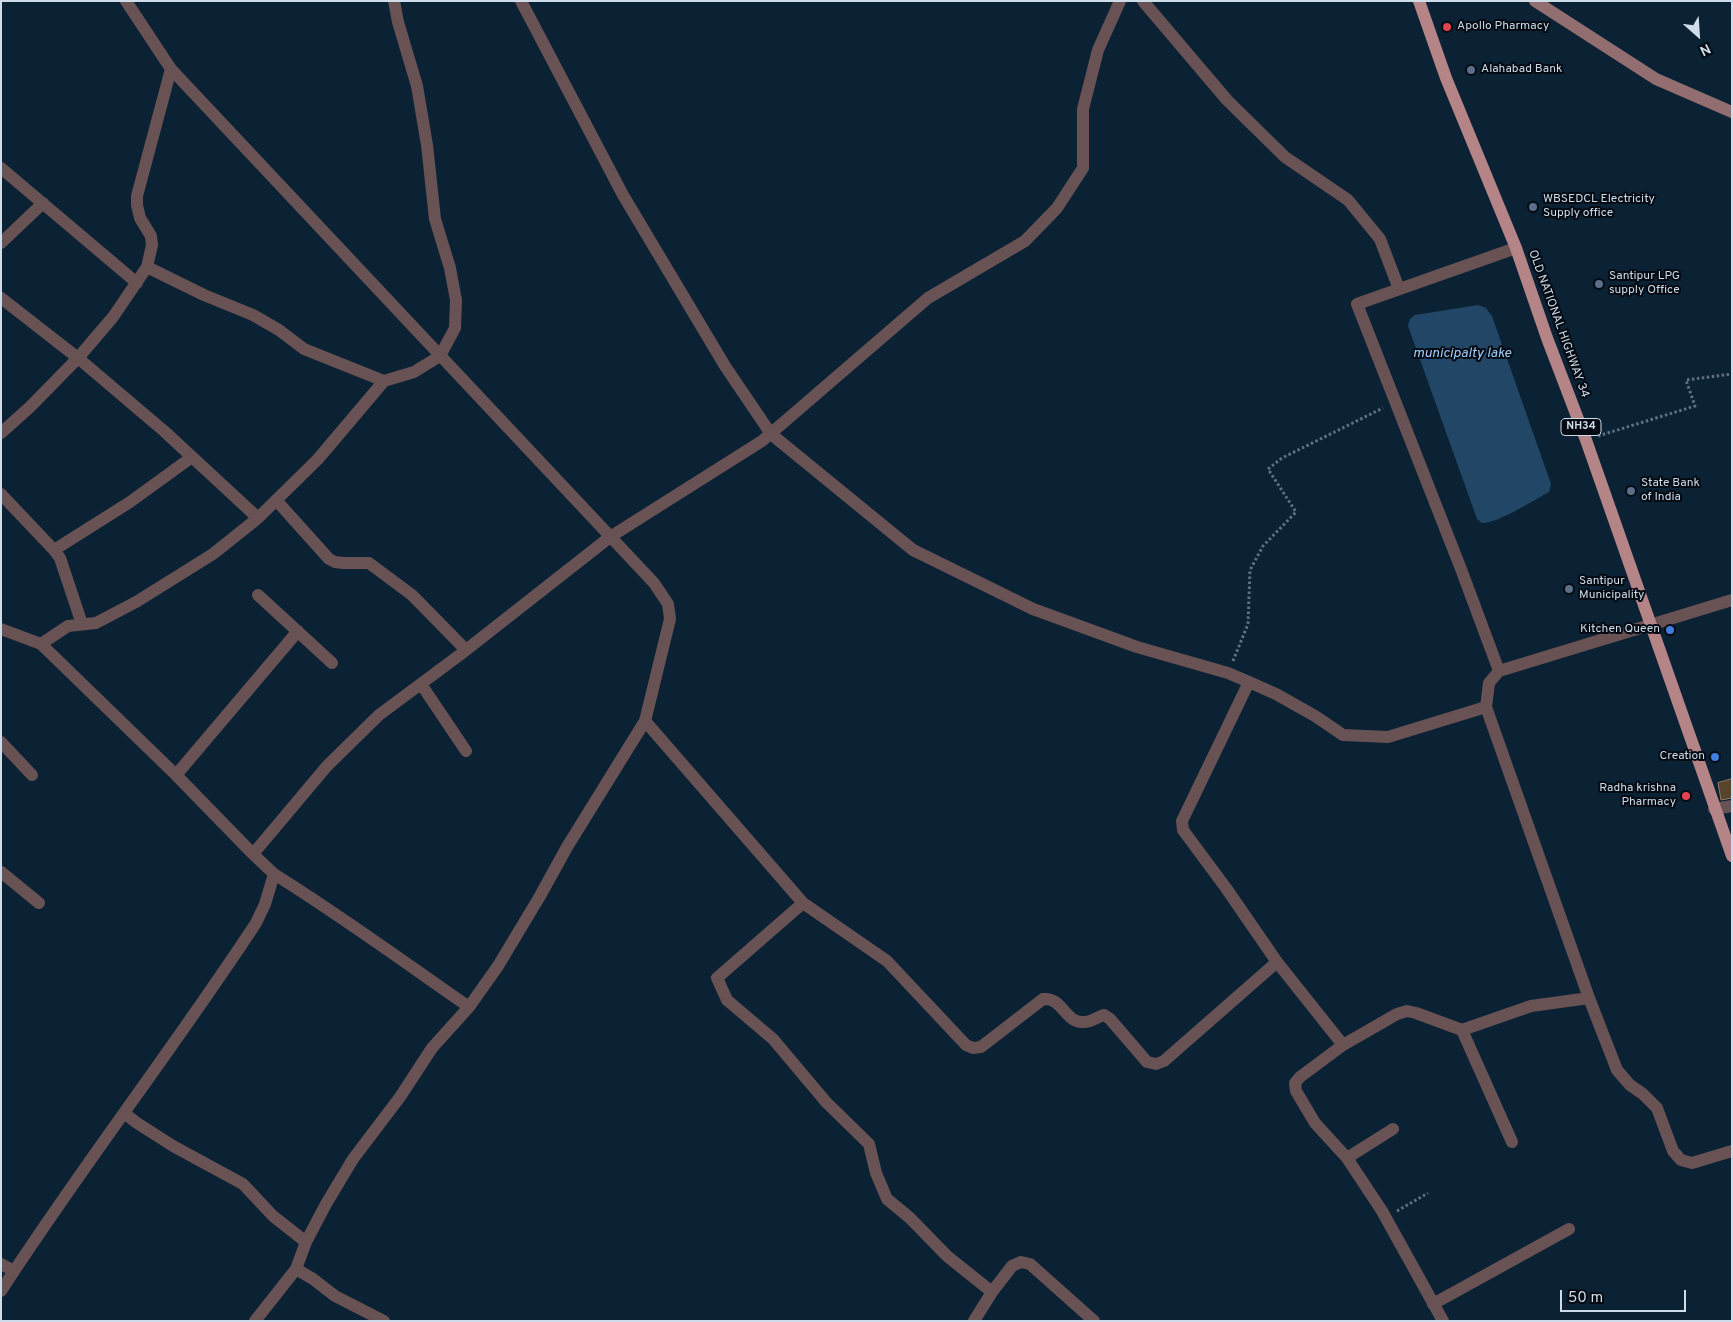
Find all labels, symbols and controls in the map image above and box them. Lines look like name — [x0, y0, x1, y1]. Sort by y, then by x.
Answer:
north arrow — [1673, 10, 1723, 60]
place label: Apollo Pharmacy — [1457, 20, 1549, 34]
marker: Apollo Pharmacy — [1441, 21, 1453, 33]
text: N — [1697, 39, 1713, 59]
place label: Alahabad Bank — [1481, 63, 1562, 77]
marker: Alahabad Bank — [1465, 64, 1477, 76]
place label: WBSEDCL Electricity Supply office — [1543, 193, 1655, 221]
marker: WBSEDCL Electricity Supply office — [1527, 201, 1539, 213]
street label: OLD NATIONAL HIGHWAY 34 — [1525, 248, 1591, 400]
place label: Santipur LPG supply Office — [1609, 270, 1680, 298]
marker: Santipur LPG supply Office — [1593, 278, 1605, 290]
water label: municipalty lake — [1413, 346, 1511, 362]
road number: NH34 — [1561, 418, 1601, 436]
place label: State Bank of India — [1641, 477, 1700, 505]
marker: State Bank of India — [1625, 485, 1637, 497]
place label: Santipur Municipality — [1579, 575, 1644, 603]
marker: Santipur Municipality — [1563, 583, 1575, 595]
place label: Kitchen Queen — [1580, 623, 1660, 637]
marker: Kitchen Queen — [1664, 624, 1676, 636]
place label: Creation — [1660, 750, 1705, 764]
marker: Creation — [1709, 751, 1721, 763]
place label: Radha krishna Pharmacy — [1599, 782, 1676, 810]
marker: Radha krishna Pharmacy — [1680, 790, 1692, 802]
scale bar — [1563, 1280, 1689, 1312]
text: 50 m — [1568, 1289, 1603, 1308]

